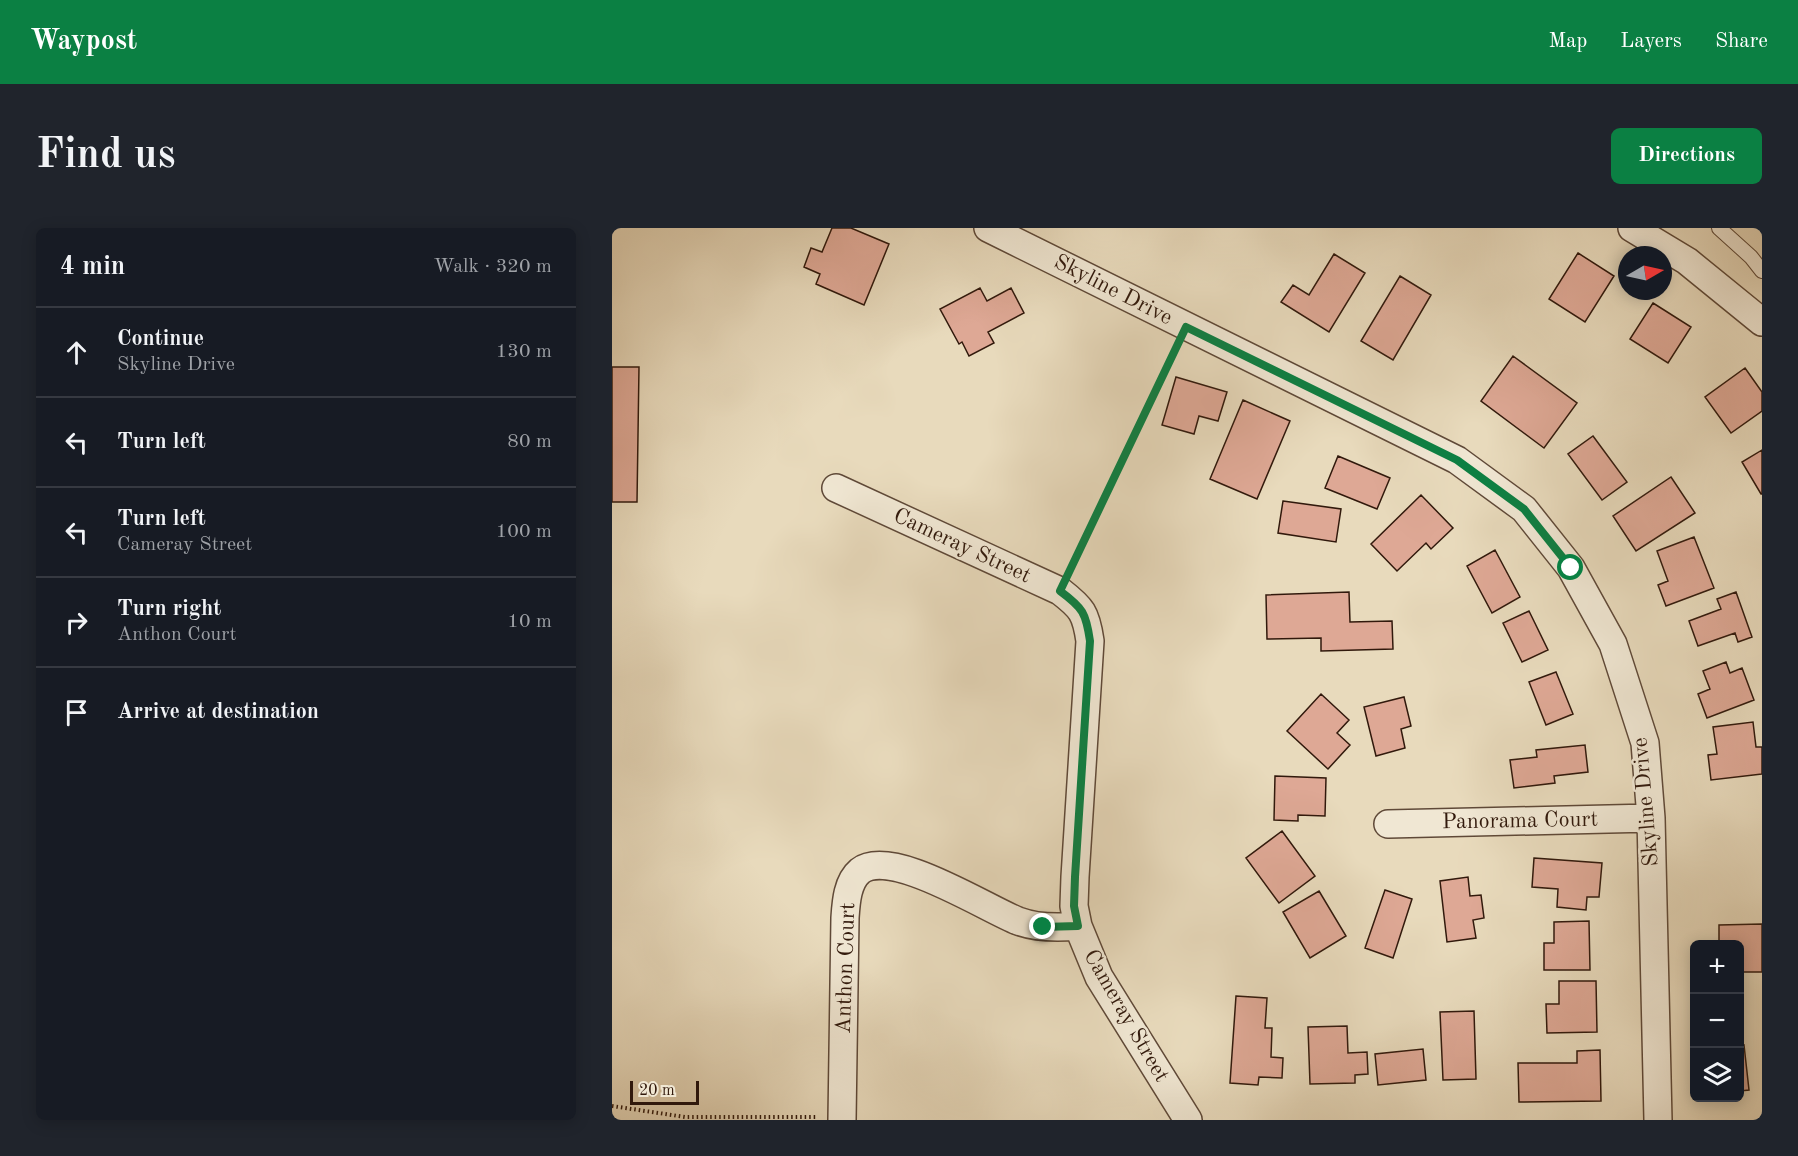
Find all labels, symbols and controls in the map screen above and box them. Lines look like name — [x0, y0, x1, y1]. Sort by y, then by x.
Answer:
text: Waypost — [30, 28, 137, 56]
text: Map — [1548, 31, 1587, 52]
text: Layers — [1620, 31, 1682, 52]
text: Share — [1715, 31, 1768, 52]
button: Directions — [1611, 128, 1762, 184]
text: Find us — [36, 135, 175, 177]
north arrow — [1618, 246, 1672, 300]
street label: Skyline Drive — [1050, 251, 1176, 329]
text: 4 min — [60, 254, 125, 280]
text: Walk · 320 m — [433, 257, 552, 277]
text: Continue — [117, 328, 204, 350]
icon: ahead — [60, 336, 93, 369]
text: 130 m — [496, 342, 552, 362]
text: Skyline Drive — [117, 355, 235, 375]
icon: left — [60, 426, 93, 459]
text: Turn left — [117, 431, 206, 453]
text: 80 m — [507, 432, 552, 452]
street label: Cameray Street — [890, 505, 1034, 587]
text: Turn left — [117, 508, 206, 530]
icon: left — [60, 516, 93, 549]
text: 100 m — [496, 522, 552, 542]
text: Cameray Street — [117, 535, 252, 555]
route start — [1557, 554, 1583, 580]
text: Turn right — [117, 598, 221, 620]
icon: right — [60, 606, 93, 639]
text: 10 m — [507, 612, 552, 632]
text: Anthon Court — [117, 625, 236, 645]
icon: arrive — [60, 696, 93, 729]
text: Arrive at destination — [117, 701, 319, 723]
street label: Skyline Drive — [1629, 736, 1663, 868]
street label: Panorama Court — [1442, 809, 1598, 833]
street label: Anthon Court — [833, 902, 859, 1034]
route end — [1029, 913, 1055, 939]
map controls — [1690, 940, 1744, 1102]
button: + — [1690, 940, 1744, 994]
street label: Cameray Street — [1079, 946, 1173, 1086]
button: − — [1690, 994, 1744, 1048]
button: layers — [1690, 1048, 1744, 1102]
scale bar — [630, 1078, 699, 1106]
text: 20 m — [639, 1083, 675, 1099]

